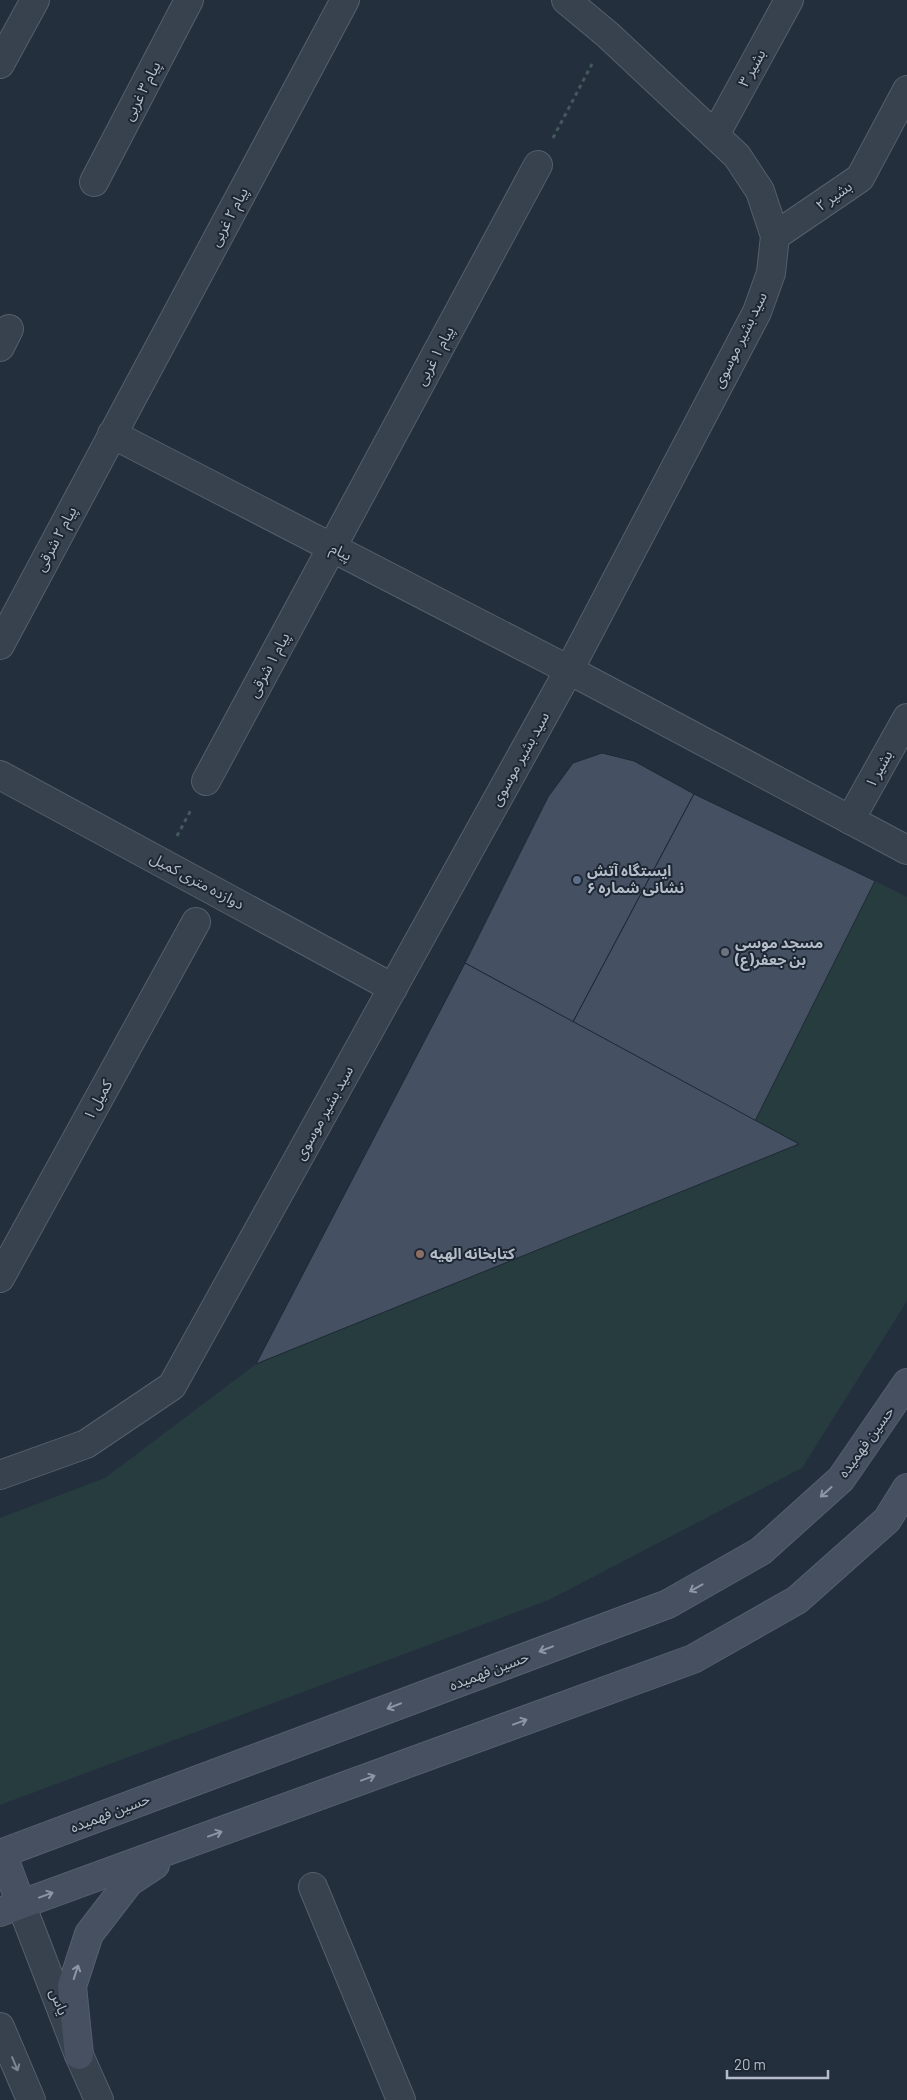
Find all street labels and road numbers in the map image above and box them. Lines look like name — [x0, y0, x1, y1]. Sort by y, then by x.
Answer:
street label: بشیر ۳ — [734, 46, 770, 90]
street label: پیام ۳ غربی — [118, 58, 166, 125]
street label: بشیر ۲ — [812, 176, 856, 215]
street label: پیام ۲ غربی — [205, 184, 254, 251]
street label: سید بشیر موسوی — [708, 288, 771, 391]
street label: پیام ۱ غربی — [411, 323, 460, 390]
street label: پیام ۲ شرقی — [30, 503, 82, 576]
street label: پیام — [326, 538, 355, 567]
street label: پیام ۱ شرقی — [243, 629, 295, 702]
street label: سید بشیر موسوی — [486, 708, 553, 809]
street label: بشیر ۱ — [861, 747, 897, 791]
street label: دوازده متری کمیل — [147, 848, 248, 913]
street label: سید بشیر موسوی — [290, 1062, 357, 1163]
street label: کمیل ۱ — [79, 1076, 117, 1123]
street label: حسین فهمیده — [833, 1402, 898, 1481]
street label: حسین فهمیده — [446, 1647, 531, 1694]
street label: حسین فهمیده — [67, 1789, 152, 1836]
street label: یاس — [46, 1986, 73, 2018]

